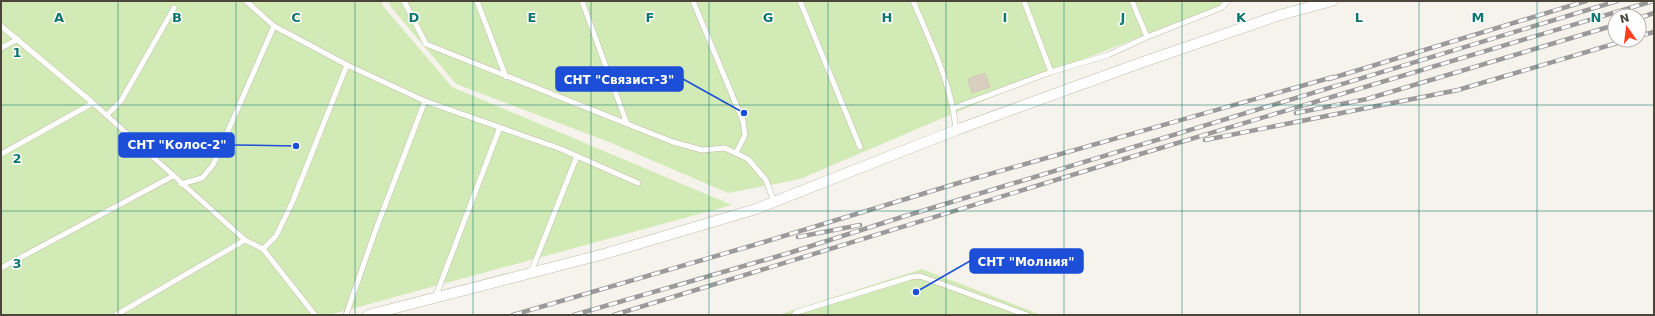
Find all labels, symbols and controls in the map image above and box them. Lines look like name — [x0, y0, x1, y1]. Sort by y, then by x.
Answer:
north arrow — [1607, 8, 1647, 48]
text: A — [54, 10, 64, 25]
text: B — [172, 10, 182, 25]
text: C — [291, 10, 301, 25]
text: D — [409, 10, 420, 25]
text: E — [528, 10, 536, 25]
text: F — [646, 10, 654, 25]
text: G — [763, 10, 773, 25]
text: H — [882, 10, 892, 25]
text: I — [1003, 10, 1007, 25]
text: J — [1120, 10, 1125, 25]
text: K — [1236, 10, 1247, 25]
text: L — [1355, 10, 1363, 25]
text: M — [1472, 10, 1484, 25]
text: N — [1591, 10, 1601, 25]
text: N — [1619, 11, 1631, 26]
text: 1 — [12, 45, 22, 60]
callout: СНТ "Связист-3" — [556, 67, 683, 91]
text: СНТ "Связист-3" — [564, 73, 674, 87]
callout: СНТ "Колос-2" — [119, 133, 234, 157]
text: СНТ "Колос-2" — [127, 138, 227, 152]
text: 2 — [12, 151, 22, 166]
callout: СНТ "Молния" — [970, 249, 1083, 273]
text: СНТ "Молния" — [977, 255, 1075, 269]
text: 3 — [12, 256, 22, 271]

